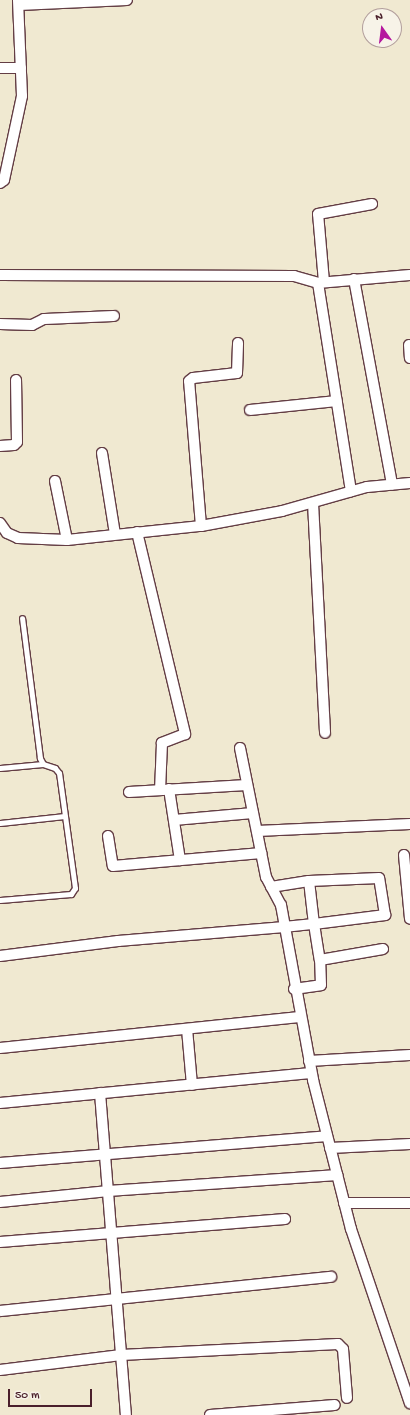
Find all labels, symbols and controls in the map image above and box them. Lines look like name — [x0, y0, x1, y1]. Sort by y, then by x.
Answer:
north arrow — [362, 8, 402, 48]
text: N — [374, 11, 384, 24]
scale bar — [10, 1381, 94, 1407]
text: 50 m — [15, 1389, 40, 1403]

